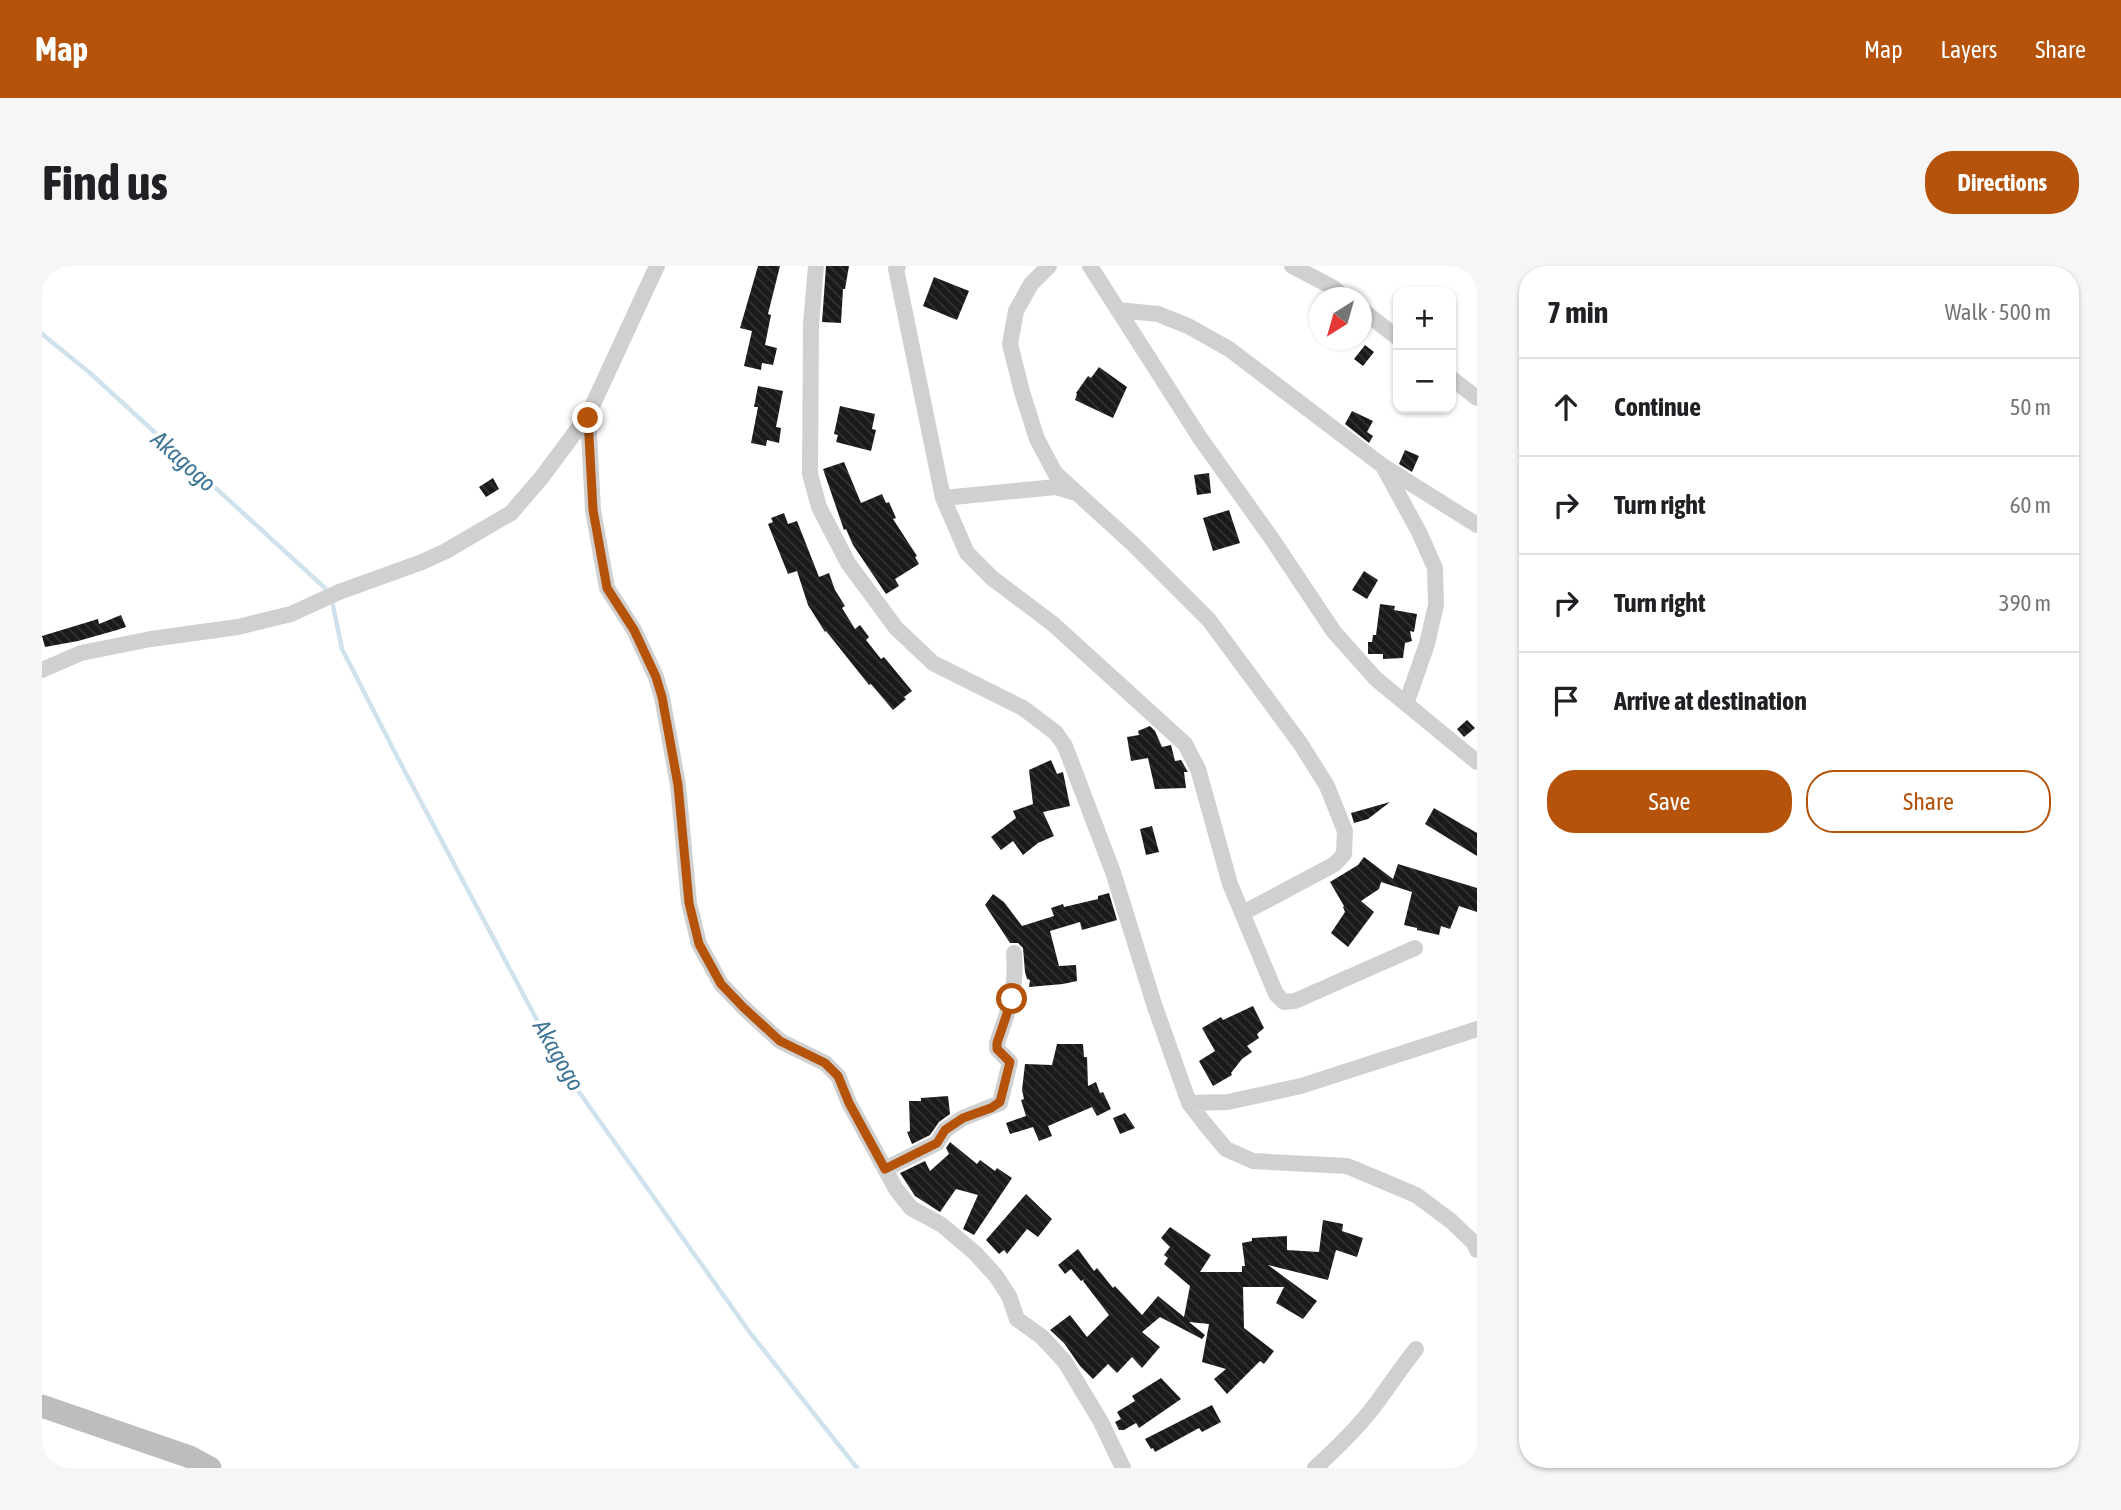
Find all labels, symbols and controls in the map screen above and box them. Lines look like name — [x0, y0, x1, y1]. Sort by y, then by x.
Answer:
text: Map — [35, 30, 88, 68]
text: Map — [1864, 36, 1903, 63]
text: Layers — [1941, 36, 1997, 63]
text: Share — [2035, 36, 2086, 63]
button: Directions — [1925, 151, 2079, 214]
text: Find us — [42, 154, 168, 210]
north arrow — [1309, 287, 1372, 350]
map controls — [1393, 287, 1456, 413]
button: + — [1393, 287, 1456, 350]
text: 7 min — [1547, 295, 1608, 329]
text: Walk · 500 m — [1945, 299, 2051, 325]
button: − — [1393, 350, 1456, 413]
icon: ahead — [1547, 388, 1585, 426]
text: Continue — [1614, 392, 1701, 422]
text: 50 m — [2010, 394, 2051, 420]
route end — [572, 402, 603, 433]
water label: Akagogo — [146, 424, 222, 497]
icon: right — [1547, 486, 1585, 524]
text: Turn right — [1614, 490, 1705, 520]
text: 60 m — [2010, 492, 2051, 518]
icon: right — [1547, 584, 1585, 622]
text: Turn right — [1614, 588, 1705, 618]
text: 390 m — [1999, 590, 2051, 616]
icon: arrive — [1547, 682, 1585, 720]
text: Arrive at destination — [1614, 686, 1807, 716]
button: Save — [1547, 770, 1792, 833]
button: Share — [1806, 770, 2051, 833]
route start — [996, 983, 1027, 1014]
water label: Akagogo — [528, 1014, 590, 1095]

